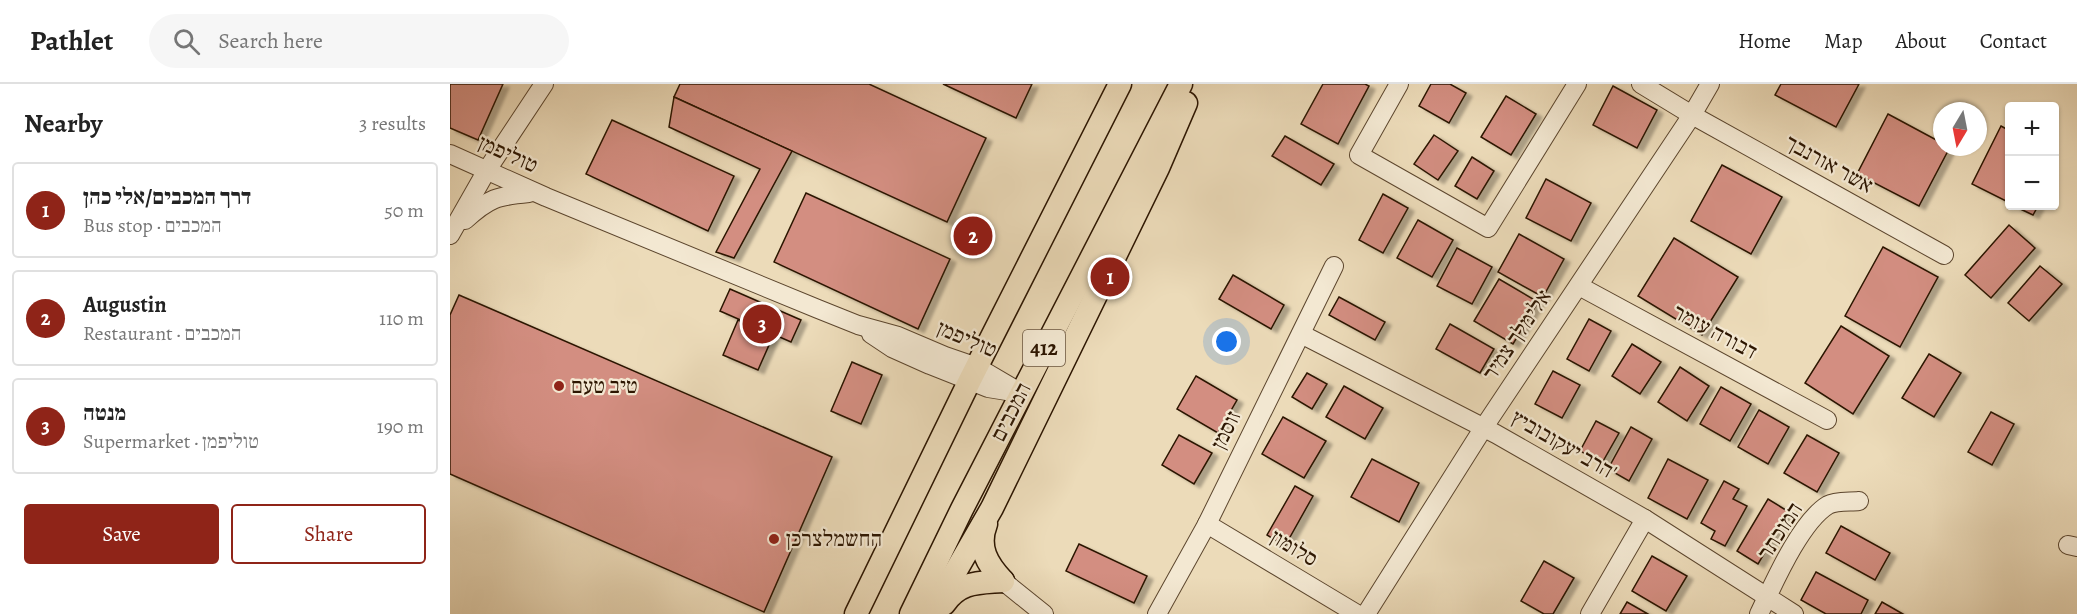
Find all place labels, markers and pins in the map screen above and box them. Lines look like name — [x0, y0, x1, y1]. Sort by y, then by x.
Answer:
pin: 2 — [954, 214, 992, 258]
pin: 1 — [1090, 254, 1130, 300]
pin: 3 — [742, 302, 782, 346]
place label: טיב טעם — [571, 371, 638, 401]
marker: טיב טעם — [552, 379, 566, 393]
place label: החשמלצרכן — [786, 524, 882, 554]
marker: החשמלצרכן — [767, 532, 781, 546]

